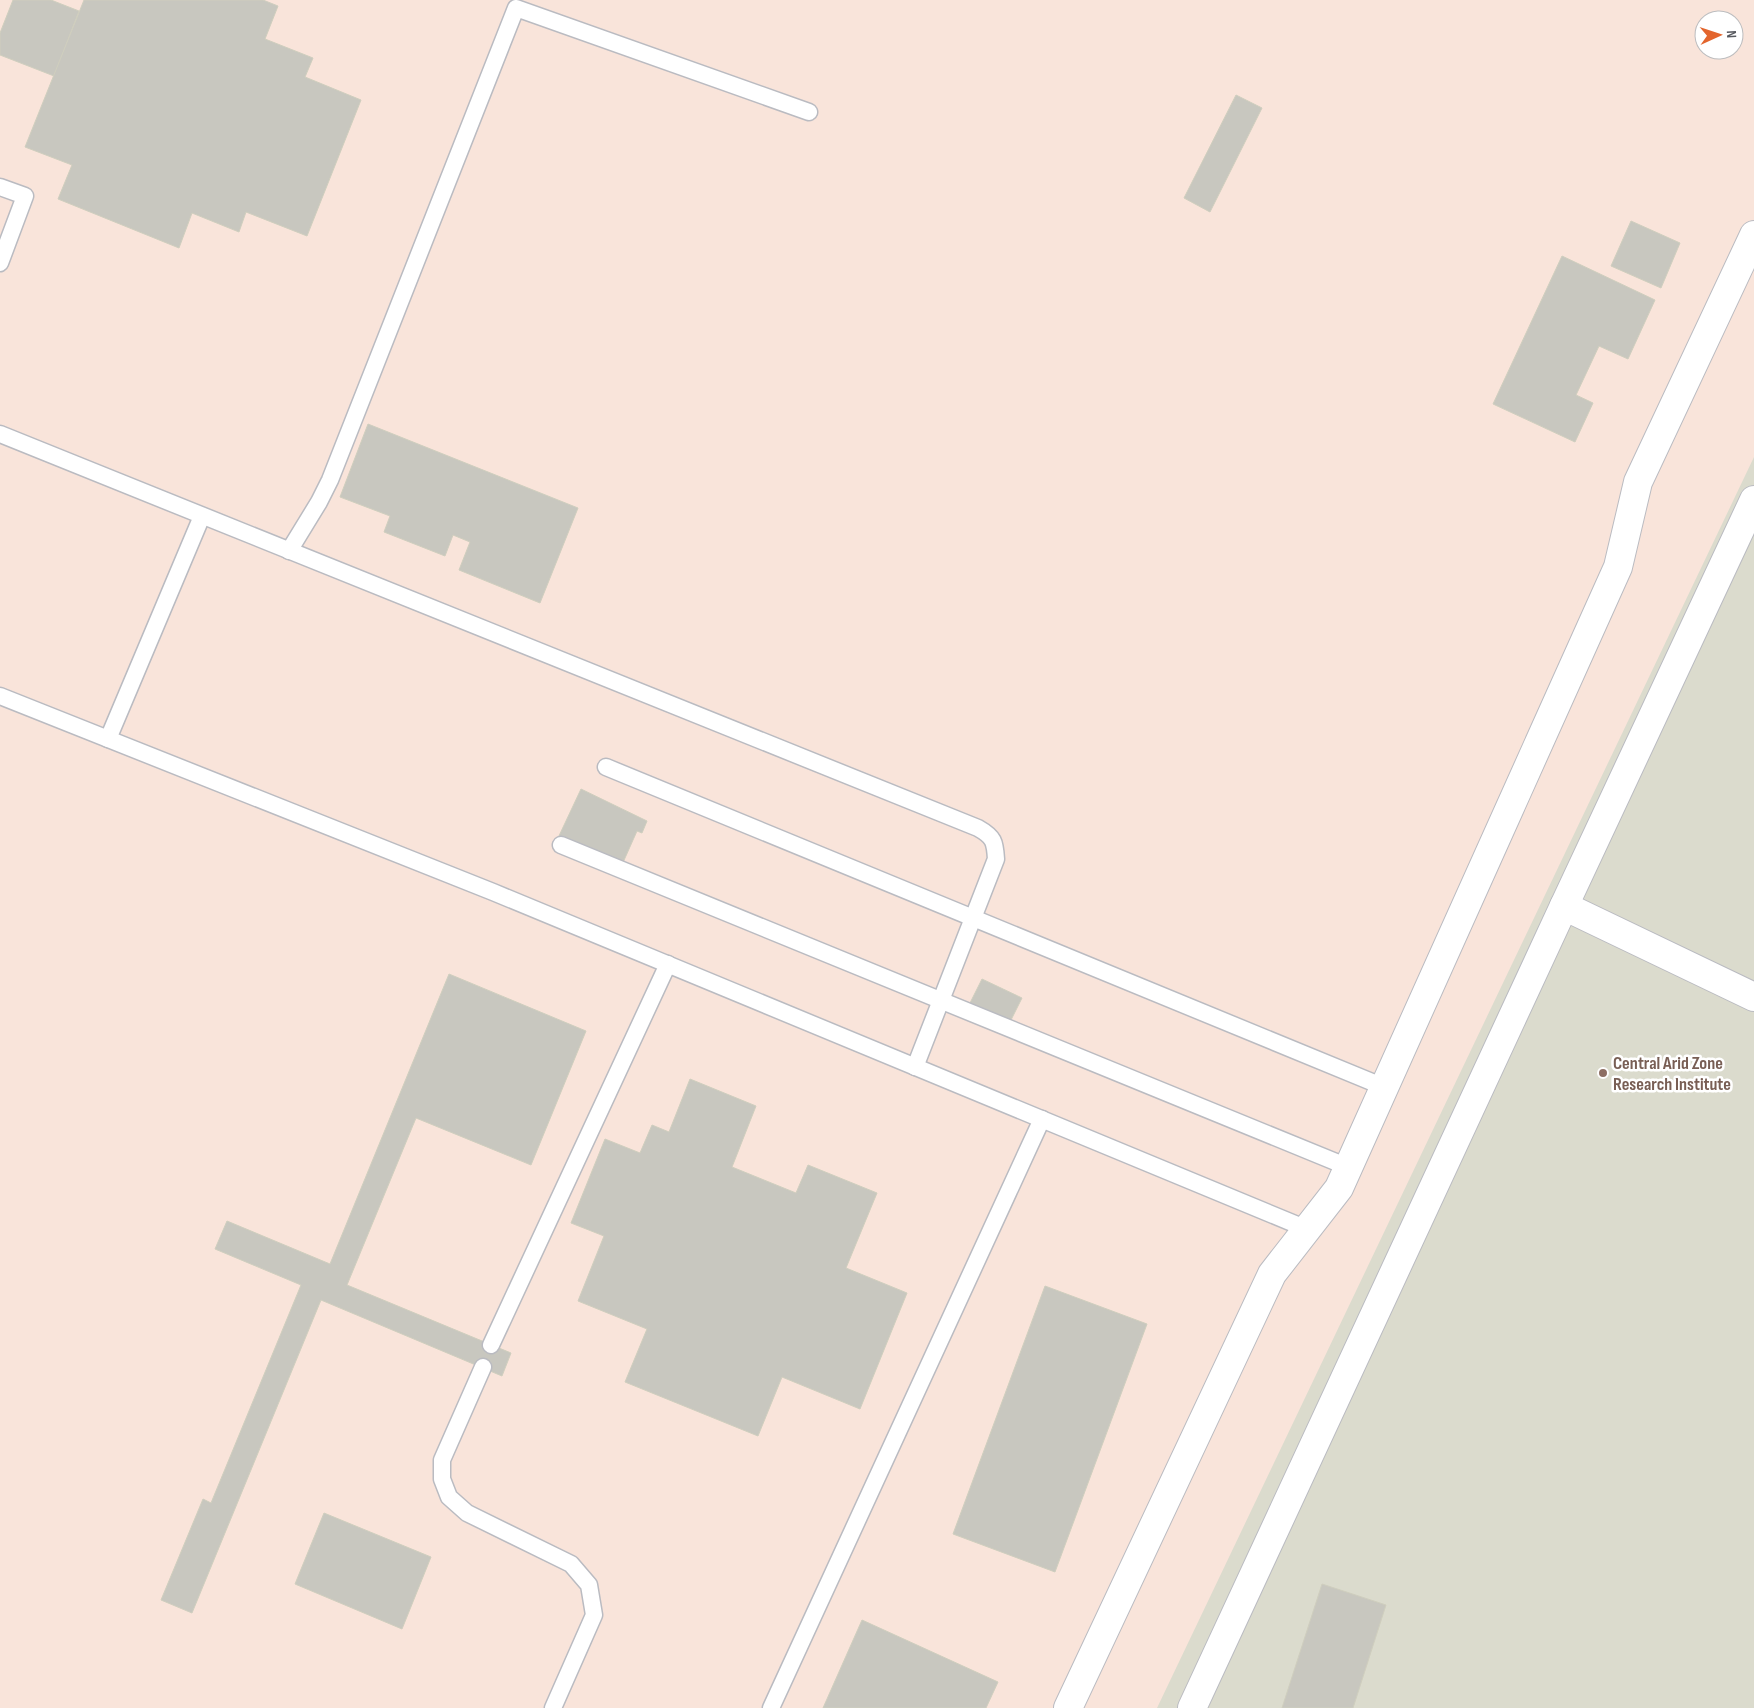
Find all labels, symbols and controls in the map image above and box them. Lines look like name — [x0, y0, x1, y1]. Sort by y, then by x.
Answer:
north arrow — [1694, 10, 1744, 60]
text: N — [1723, 30, 1740, 39]
place label: Central Arid Zone Research Institute — [1613, 1053, 1731, 1095]
marker: Central Arid Zone Research Institute — [1597, 1067, 1609, 1079]

